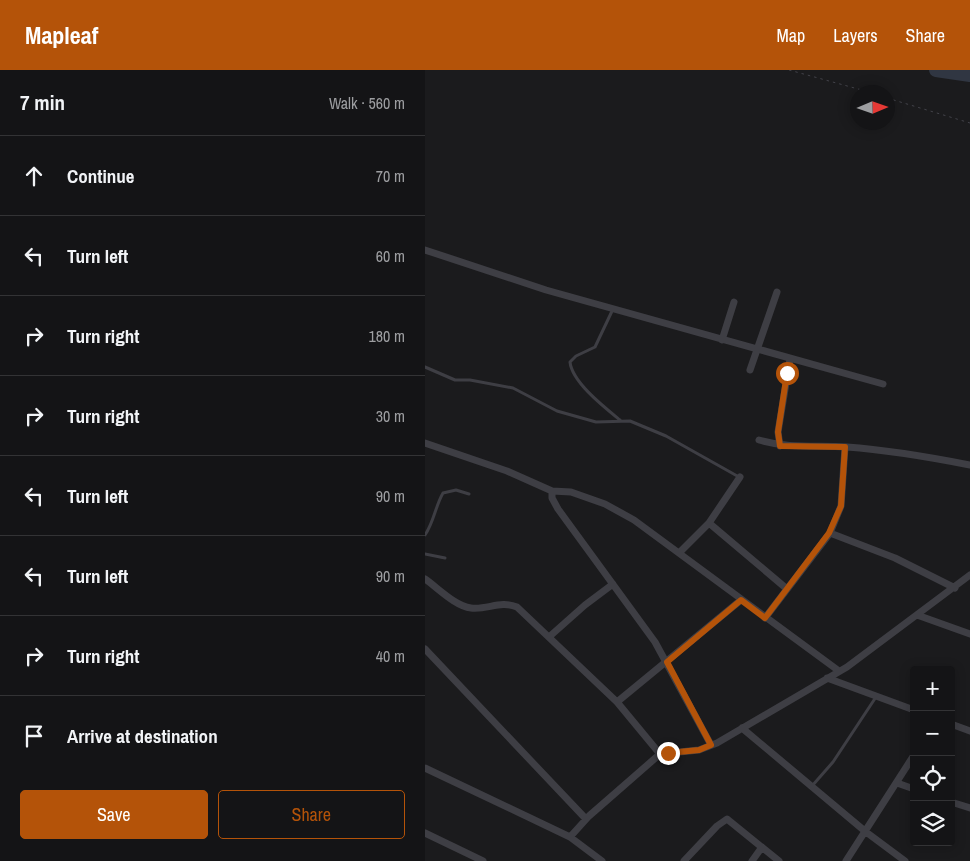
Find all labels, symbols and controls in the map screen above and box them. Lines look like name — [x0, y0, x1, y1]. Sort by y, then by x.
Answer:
text: Mapleaf — [25, 19, 98, 51]
text: Map — [777, 23, 805, 48]
text: Layers — [833, 23, 878, 48]
text: Share — [906, 23, 945, 48]
north arrow — [850, 85, 895, 130]
text: 7 min — [20, 88, 65, 117]
text: Walk · 560 m — [329, 92, 405, 114]
icon: ahead — [20, 162, 48, 190]
text: Continue — [67, 163, 135, 189]
text: 70 m — [376, 165, 405, 187]
icon: left — [20, 242, 48, 270]
text: Turn left — [67, 243, 128, 269]
text: 60 m — [376, 245, 405, 267]
icon: right — [20, 322, 48, 350]
text: Turn right — [67, 323, 139, 349]
text: 180 m — [369, 325, 405, 347]
route start — [776, 362, 799, 385]
icon: right — [20, 402, 48, 430]
text: Turn right — [67, 403, 139, 429]
text: 30 m — [376, 405, 405, 427]
icon: left — [20, 482, 48, 510]
text: Turn left — [67, 483, 128, 509]
text: 90 m — [376, 485, 405, 507]
icon: left — [20, 562, 48, 590]
text: Turn left — [67, 563, 128, 589]
text: 90 m — [376, 565, 405, 587]
icon: right — [20, 642, 48, 670]
text: Turn right — [67, 643, 139, 669]
text: 40 m — [376, 645, 405, 667]
map controls — [910, 666, 955, 846]
button: + — [910, 666, 955, 711]
button: − — [910, 711, 955, 756]
icon: arrive — [20, 722, 48, 750]
text: Arrive at destination — [67, 723, 218, 749]
route end — [657, 742, 680, 765]
button: locate — [910, 756, 955, 801]
button: Save — [20, 790, 208, 839]
button: Share — [218, 790, 405, 839]
button: layers — [910, 801, 955, 846]

